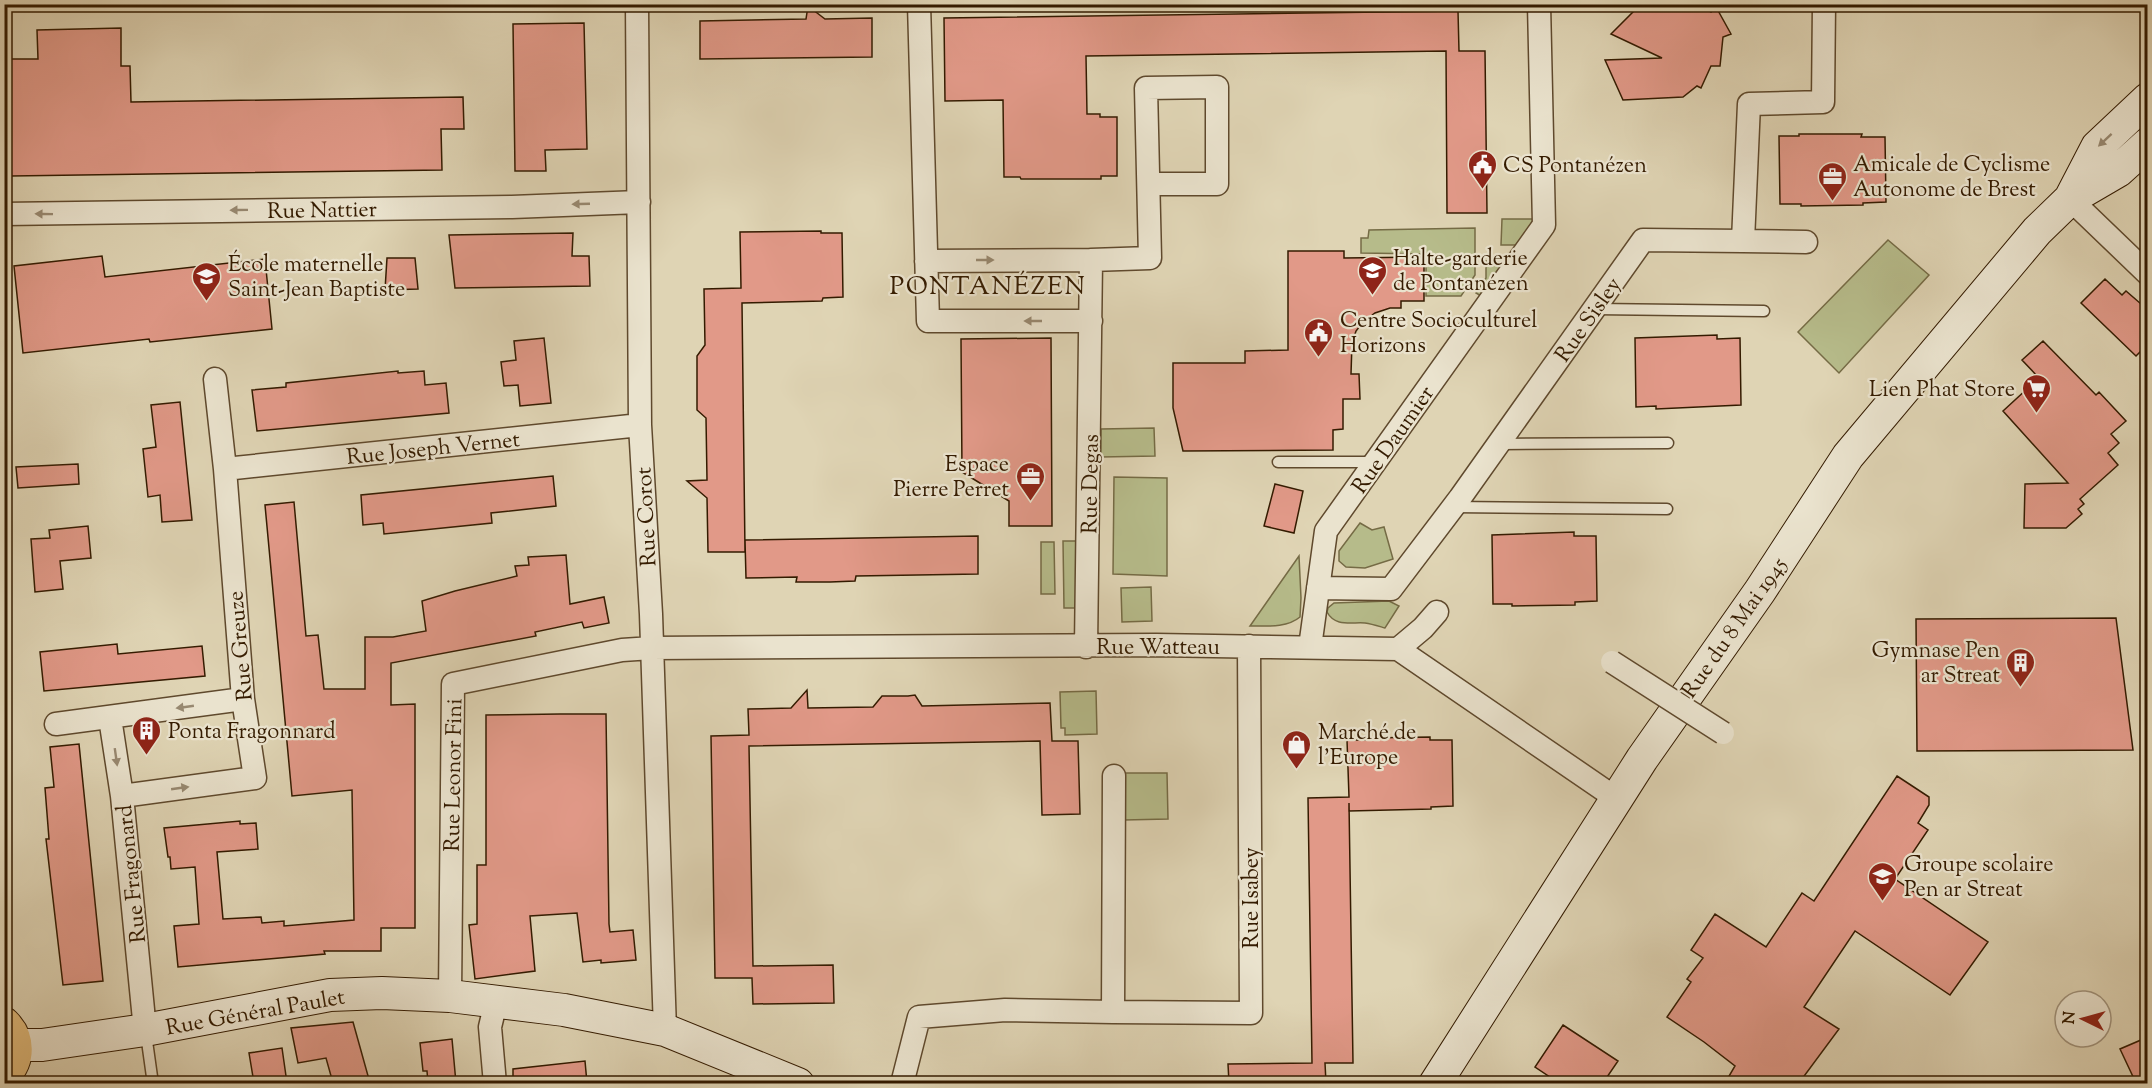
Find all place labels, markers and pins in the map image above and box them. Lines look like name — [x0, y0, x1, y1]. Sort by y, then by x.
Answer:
public building icon: CS Pontanézen — [1466, 148, 1498, 190]
place label: Amicale de Cyclisme Autonome de Brest — [1853, 150, 2050, 207]
place label: CS Pontanézen — [1503, 151, 1647, 183]
office icon: Amicale de Cyclisme Autonome de Brest — [1816, 160, 1848, 202]
place label: Halte-garderie de Pontanézen — [1393, 244, 1529, 301]
place label: École maternelle Saint-Jean Baptiste — [228, 249, 405, 307]
school or university icon: Halte-garderie de Pontanézen — [1356, 254, 1388, 296]
school or university icon: École maternelle Saint-Jean Baptiste — [191, 260, 223, 302]
place label: Centre Socioculturel Horizons — [1340, 306, 1537, 363]
public building icon: Centre Socioculturel Horizons — [1303, 316, 1335, 358]
supermarket icon: Lien Phat Store — [2020, 372, 2052, 414]
place label: Lien Phat Store — [1869, 375, 2015, 407]
place label: Espace Pierre Perret — [893, 450, 1009, 507]
office icon: Espace Pierre Perret — [1014, 460, 1046, 502]
place label: Gymnase Pen ar Streat — [1871, 636, 2000, 693]
building icon: Gymnase Pen ar Streat — [2005, 646, 2037, 688]
building icon: Ponta Fragonnard — [131, 714, 163, 756]
place label: Ponta Fragonnard — [168, 717, 336, 749]
place label: Marché de l'Europe — [1318, 718, 1416, 775]
shop icon: Marché de l'Europe — [1281, 728, 1313, 770]
place label: Groupe scolaire Pen ar Streat — [1904, 850, 2054, 907]
school or university icon: Groupe scolaire Pen ar Streat — [1867, 860, 1899, 902]

